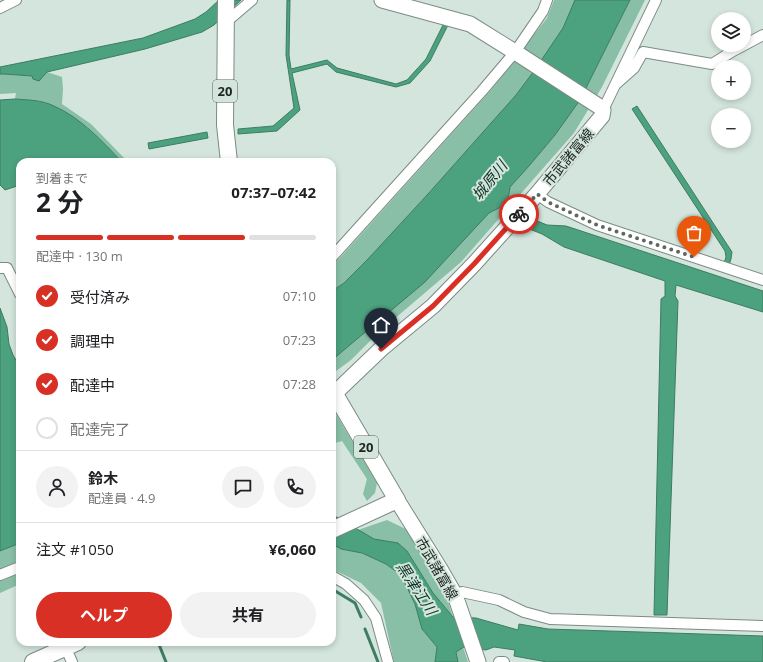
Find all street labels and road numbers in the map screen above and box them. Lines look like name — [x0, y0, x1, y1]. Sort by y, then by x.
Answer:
road number: 20 — [213, 80, 237, 102]
street label: 市武諸富線 — [538, 124, 598, 190]
road number: 20 — [354, 436, 378, 458]
street label: 市武諸富線 — [411, 533, 463, 603]

